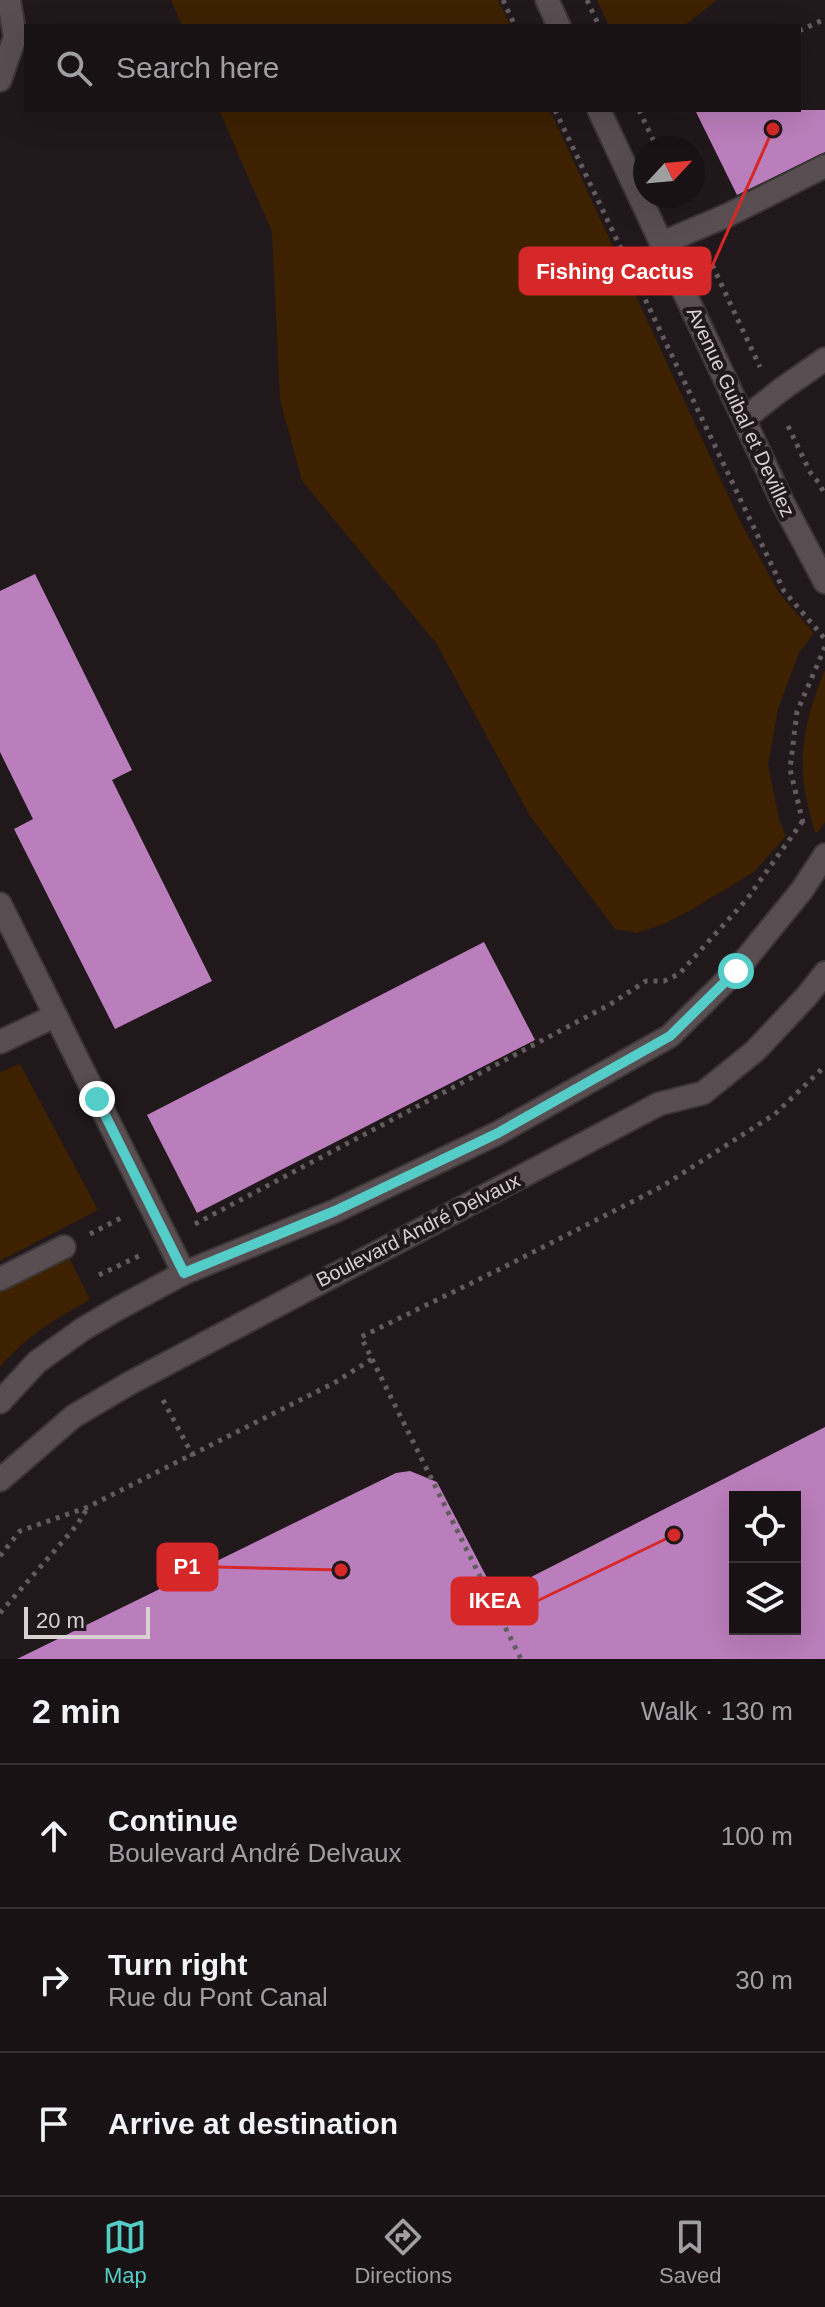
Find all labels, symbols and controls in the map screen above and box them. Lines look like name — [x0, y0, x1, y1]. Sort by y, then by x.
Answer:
search box — [24, 24, 801, 112]
icon: search — [52, 46, 96, 90]
text: Search here — [116, 51, 279, 84]
north arrow — [633, 136, 705, 208]
callout: Fishing Cactus — [520, 248, 710, 294]
text: Fishing Cactus — [536, 259, 694, 284]
street label: Avenue Guibal et Devillez — [683, 304, 799, 520]
route start — [718, 953, 754, 989]
route end — [79, 1081, 115, 1117]
street label: Boulevard André Delvaux — [312, 1169, 524, 1291]
map controls — [729, 1491, 801, 1635]
button: locate — [729, 1491, 801, 1563]
callout: P1 — [158, 1544, 217, 1590]
text: P1 — [174, 1554, 200, 1579]
button: layers — [729, 1563, 801, 1635]
callout: IKEA — [452, 1578, 537, 1624]
text: IKEA — [469, 1588, 521, 1613]
scale bar — [24, 1603, 150, 1639]
text: 20 m — [36, 1608, 85, 1633]
text: 2 min — [32, 1692, 121, 1730]
text: Walk · 130 m — [641, 1696, 793, 1726]
text: Continue — [108, 1804, 238, 1837]
icon: ahead — [32, 1814, 76, 1858]
text: 100 m — [721, 1821, 793, 1851]
text: Boulevard André Delvaux — [108, 1838, 401, 1868]
text: Turn right — [108, 1948, 247, 1981]
icon: right — [32, 1958, 76, 2002]
text: 30 m — [735, 1965, 793, 1995]
text: Rue du Pont Canal — [108, 1982, 328, 2012]
icon: arrive — [32, 2102, 76, 2146]
text: Arrive at destination — [108, 2107, 398, 2140]
tab: Map — [103, 2215, 147, 2289]
tab: Directions — [354, 2215, 452, 2289]
tab: Saved — [659, 2215, 722, 2289]

